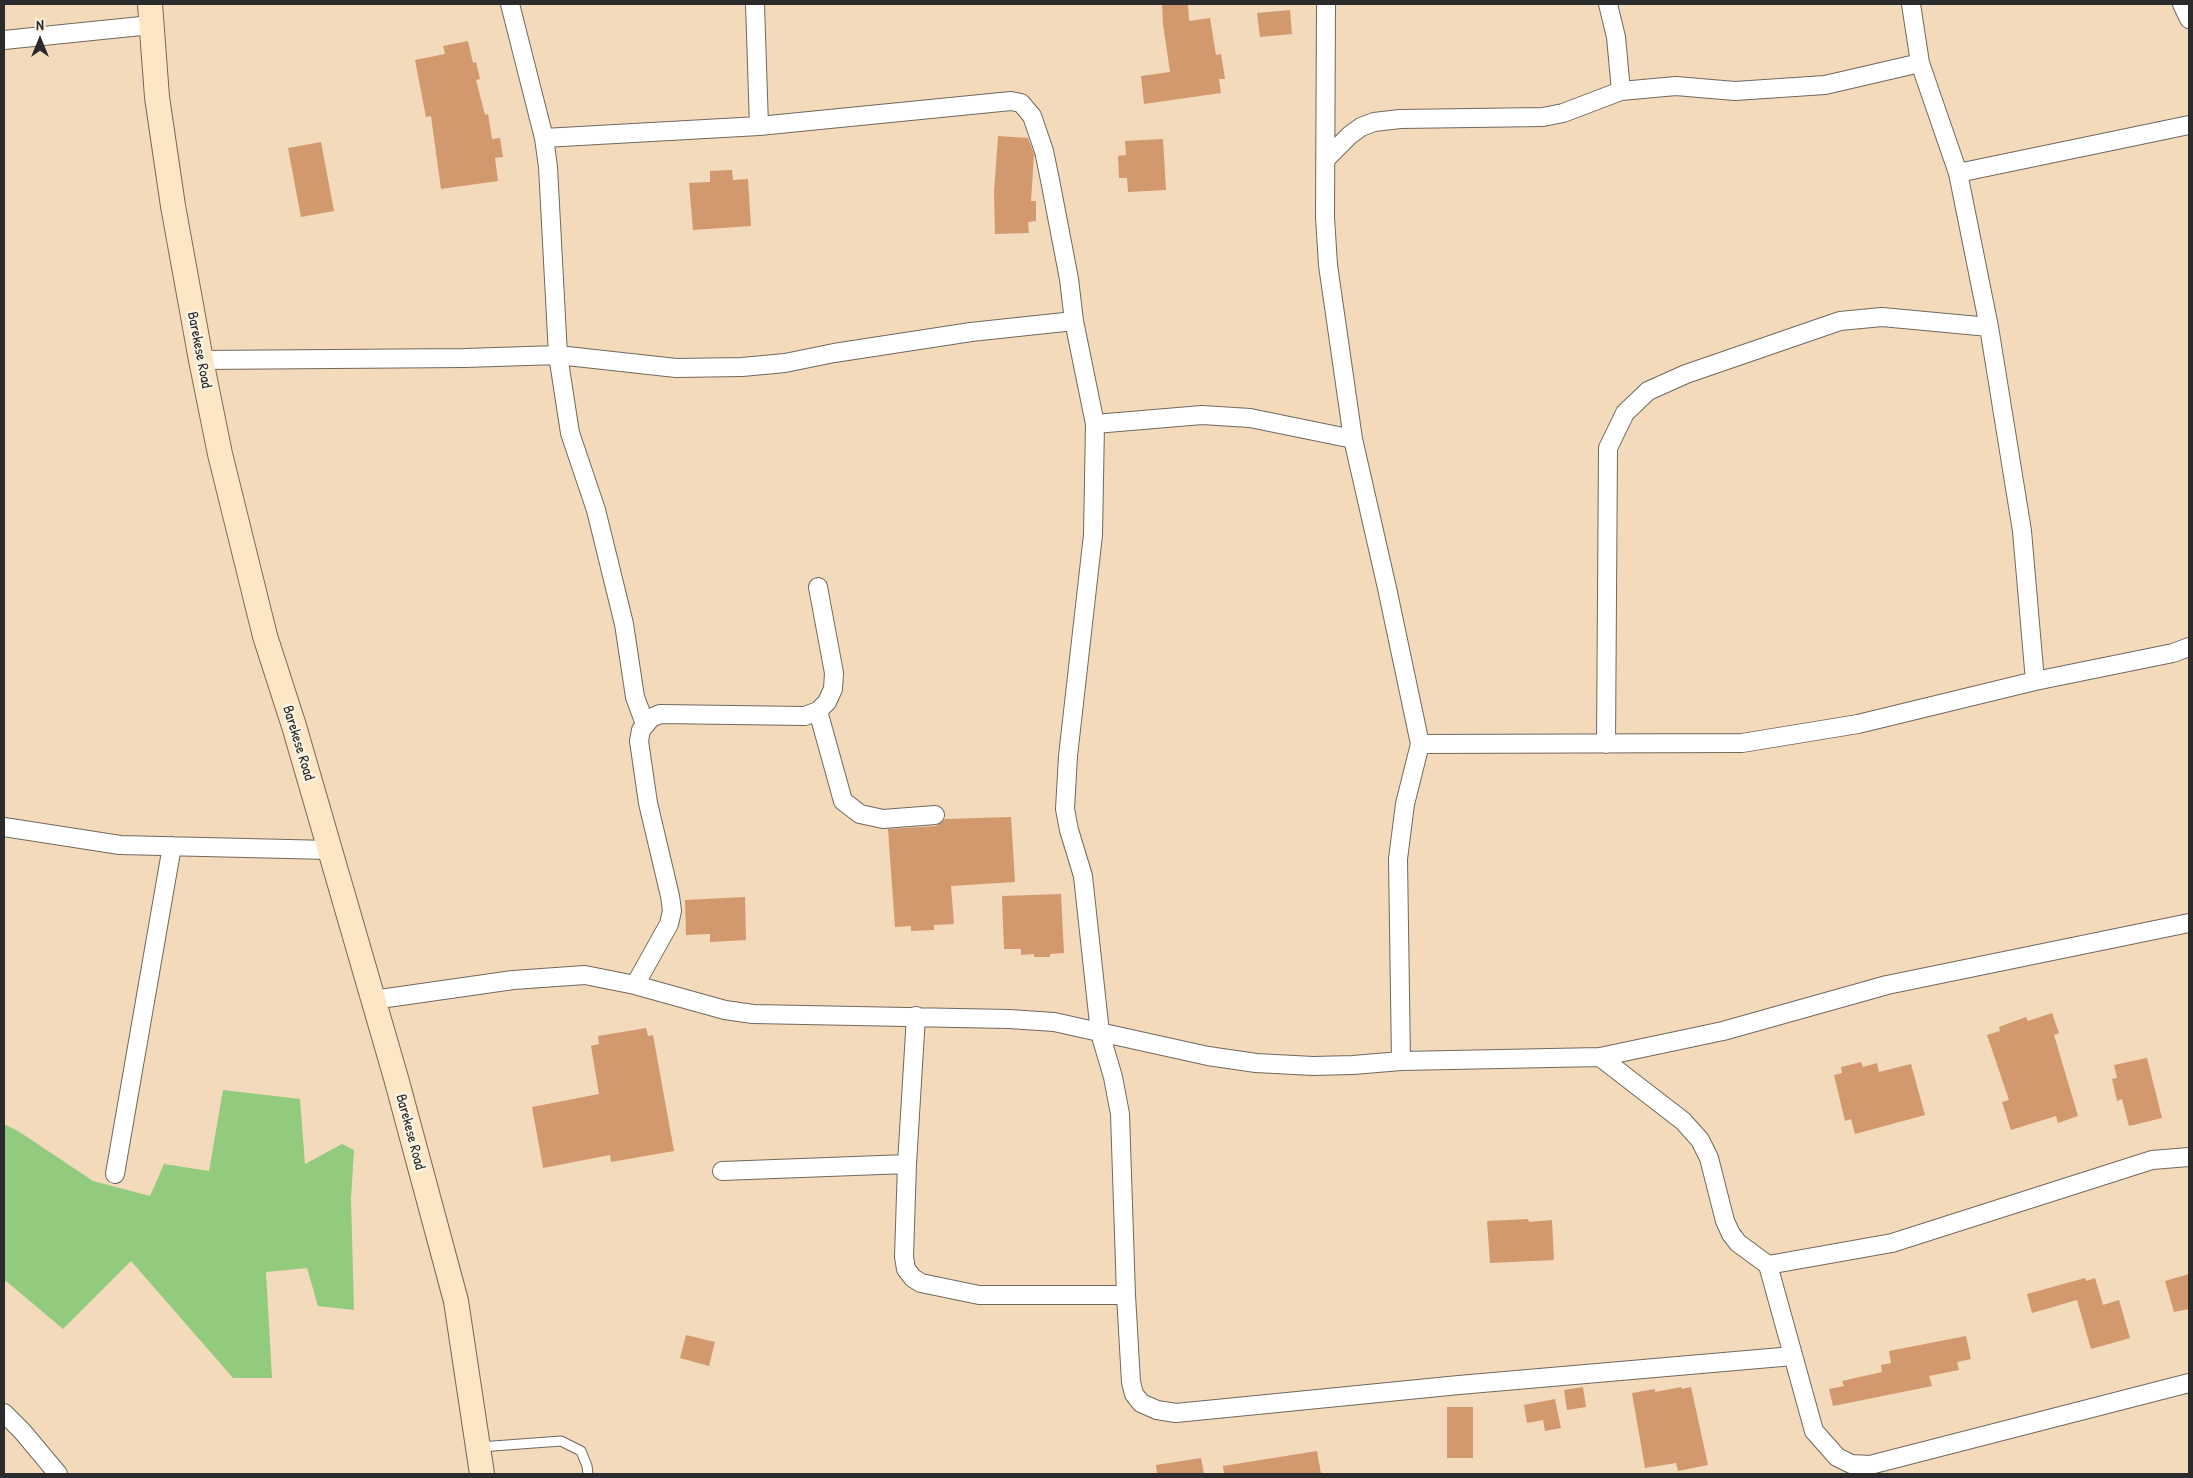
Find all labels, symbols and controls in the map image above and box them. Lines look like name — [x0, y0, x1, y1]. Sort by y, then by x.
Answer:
north arrow — [15, 15, 65, 65]
text: N — [36, 15, 44, 34]
street label: Barekese Road — [183, 310, 215, 390]
street label: Barekese Road — [278, 703, 318, 783]
street label: Barekese Road — [391, 1092, 429, 1172]

